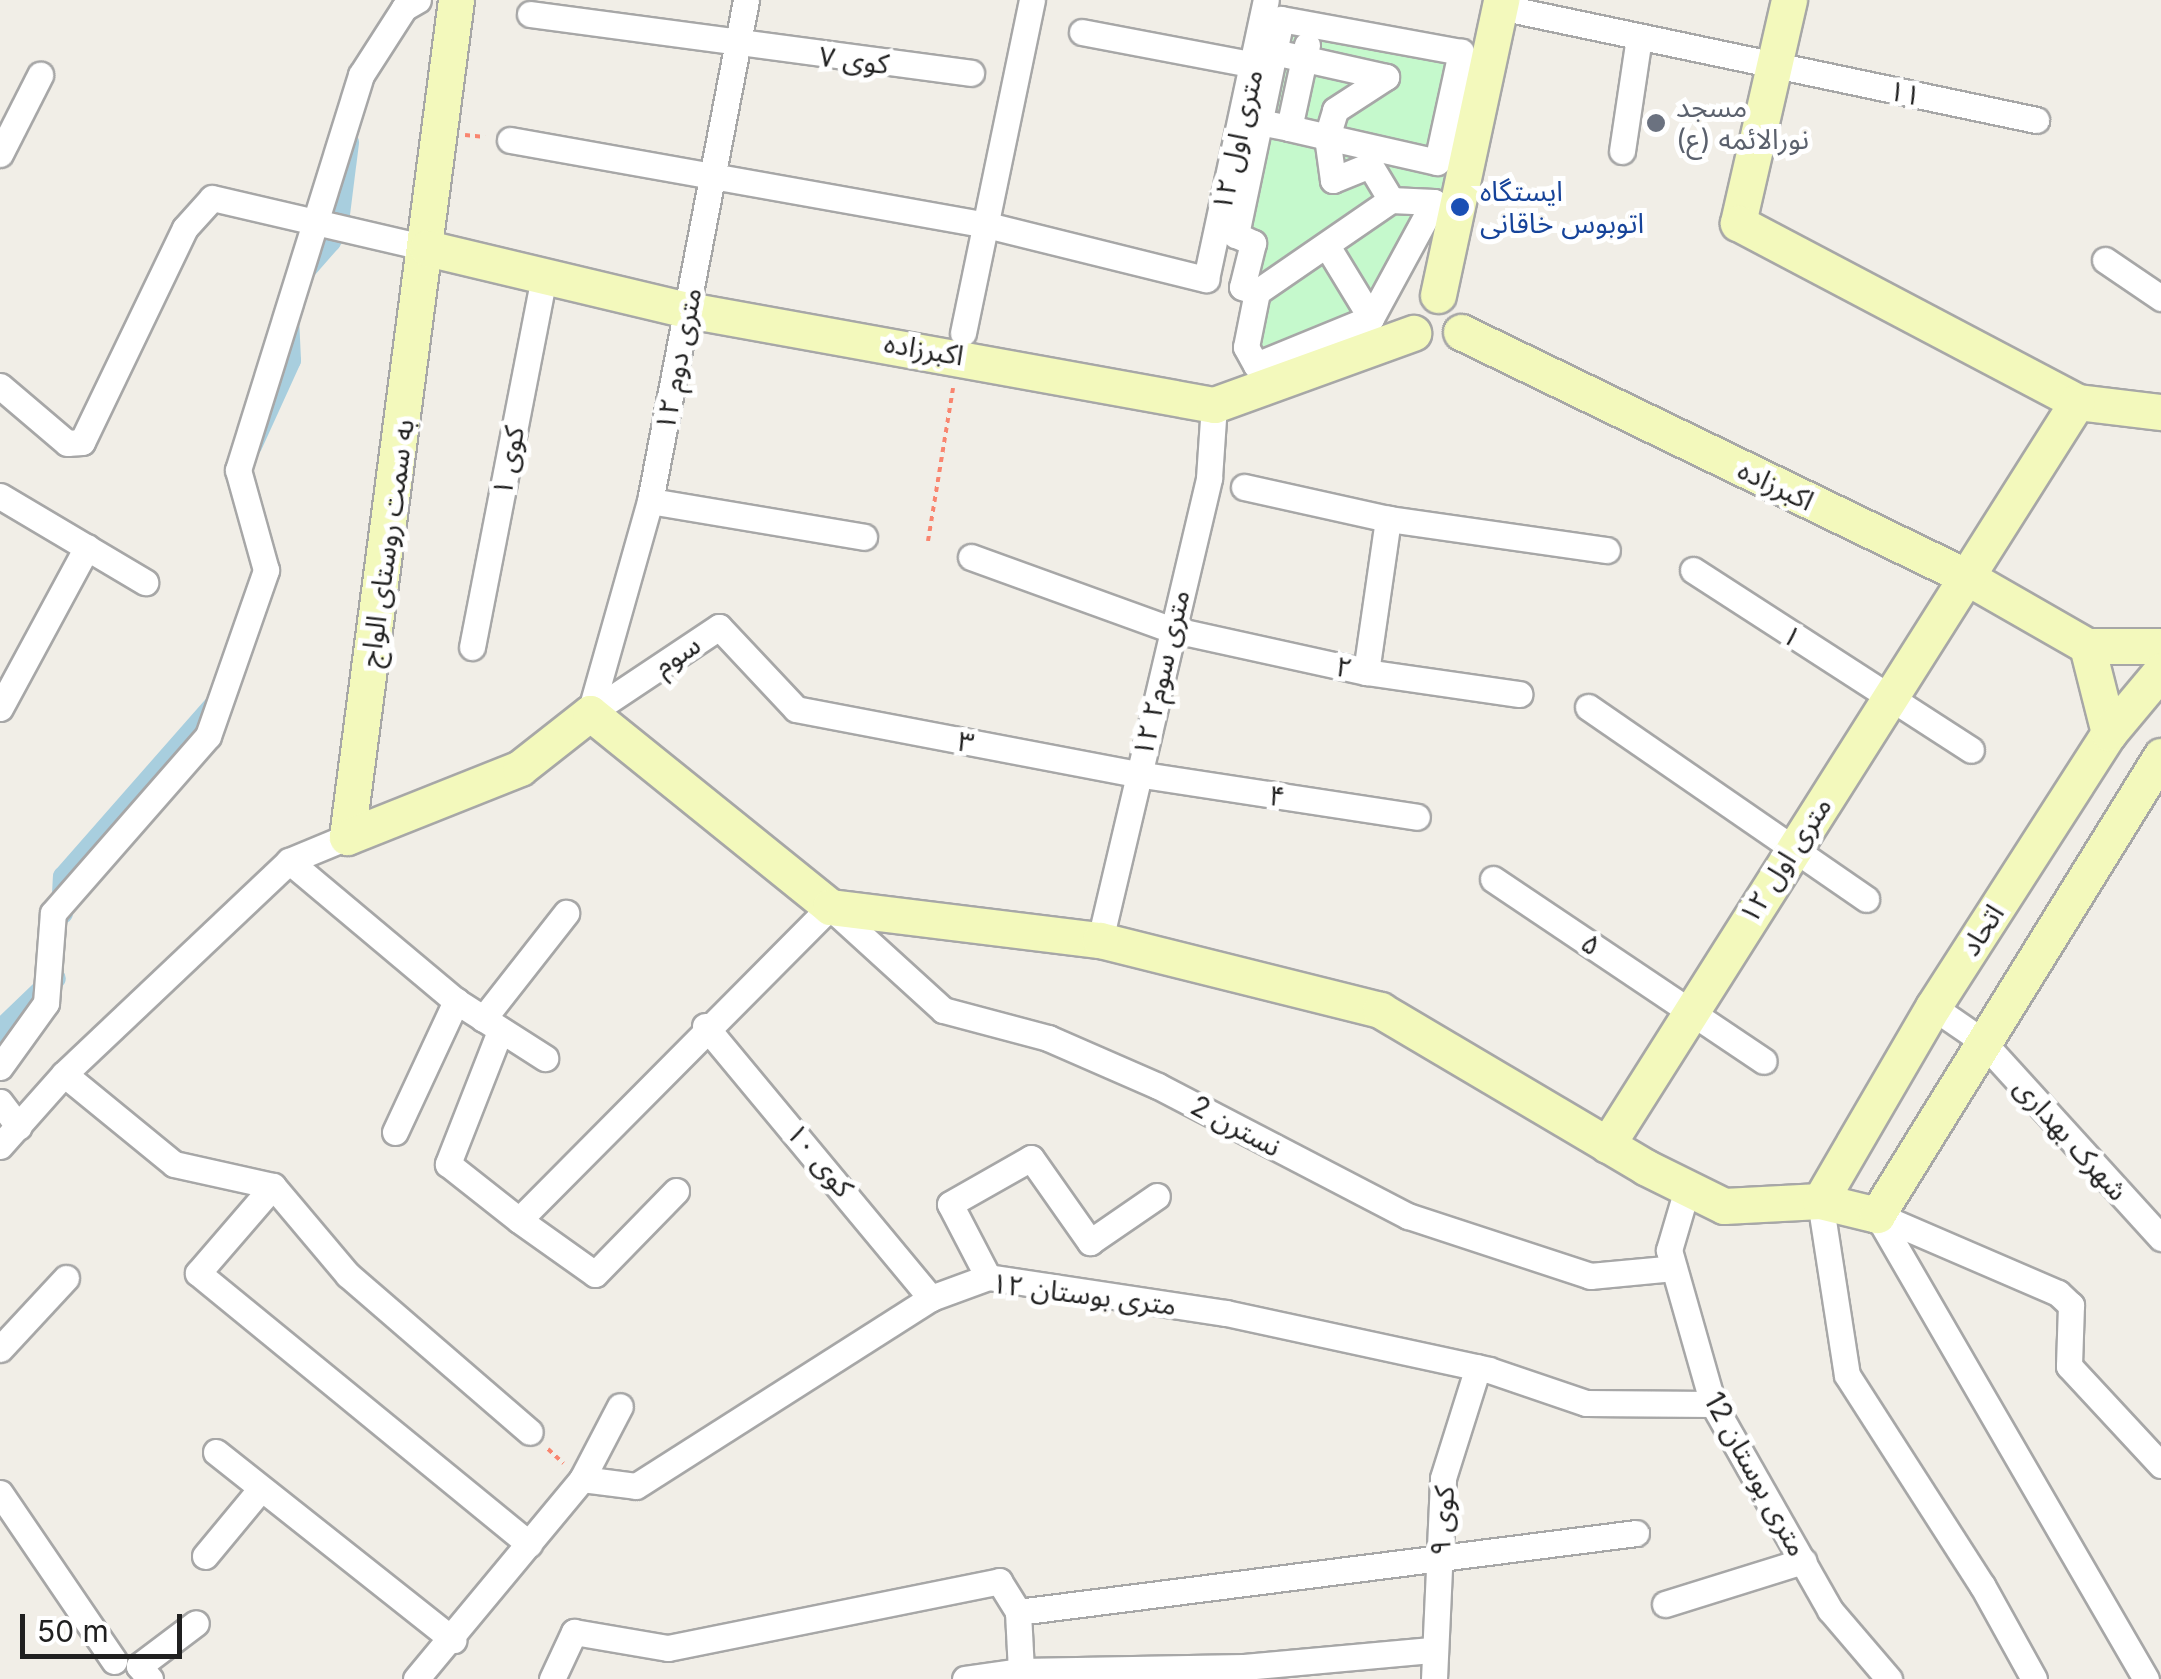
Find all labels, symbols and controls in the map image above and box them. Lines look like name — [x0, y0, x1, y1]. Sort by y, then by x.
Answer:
street label: کوی ۷ — [817, 39, 891, 81]
street label: ۱۲ متری اول — [1204, 66, 1270, 214]
street label: ۱۱ — [1886, 73, 1924, 113]
place label: مسجد نورالائمه (ع) — [1676, 90, 1809, 156]
marker: مسجد نورالائمه (ع) — [1645, 112, 1667, 134]
place label: ایستگاه اتوبوس خاقانی — [1480, 174, 1644, 240]
marker: ایستگاه اتوبوس خاقانی — [1449, 196, 1471, 218]
street label: ۱۲ متری دوم — [648, 285, 708, 433]
street label: اکبرزاده — [882, 326, 966, 372]
street label: به سمت روستای الواج — [353, 417, 421, 669]
street label: کوی ۱ — [485, 423, 531, 499]
street label: اکبرزاده — [1733, 452, 1819, 518]
street label: ۱۲ متری سوم۲ — [1126, 586, 1196, 760]
street label: ۱ — [1776, 618, 1808, 654]
street label: سوم — [647, 627, 707, 683]
street label: ۲ — [1333, 649, 1355, 685]
street label: ۳ — [955, 724, 977, 760]
street label: ۴ — [1266, 778, 1288, 814]
street label: ۱۲ متری اول — [1732, 790, 1838, 930]
street label: اتحاد — [1953, 898, 2011, 962]
street label: ۵ — [1575, 926, 1607, 962]
street label: شهرک بهداری — [2007, 1071, 2135, 1207]
street label: نسترن 2 — [1185, 1088, 1287, 1164]
street label: کوی ۱۰ — [780, 1116, 860, 1204]
street label: ۱۲ متری بوستان — [990, 1266, 1178, 1322]
street label: 12 متری بوستان — [1697, 1386, 1815, 1562]
street label: کوی ۹ — [1423, 1485, 1461, 1557]
scale bar — [25, 1594, 188, 1656]
text: 50 m — [37, 1613, 109, 1649]

